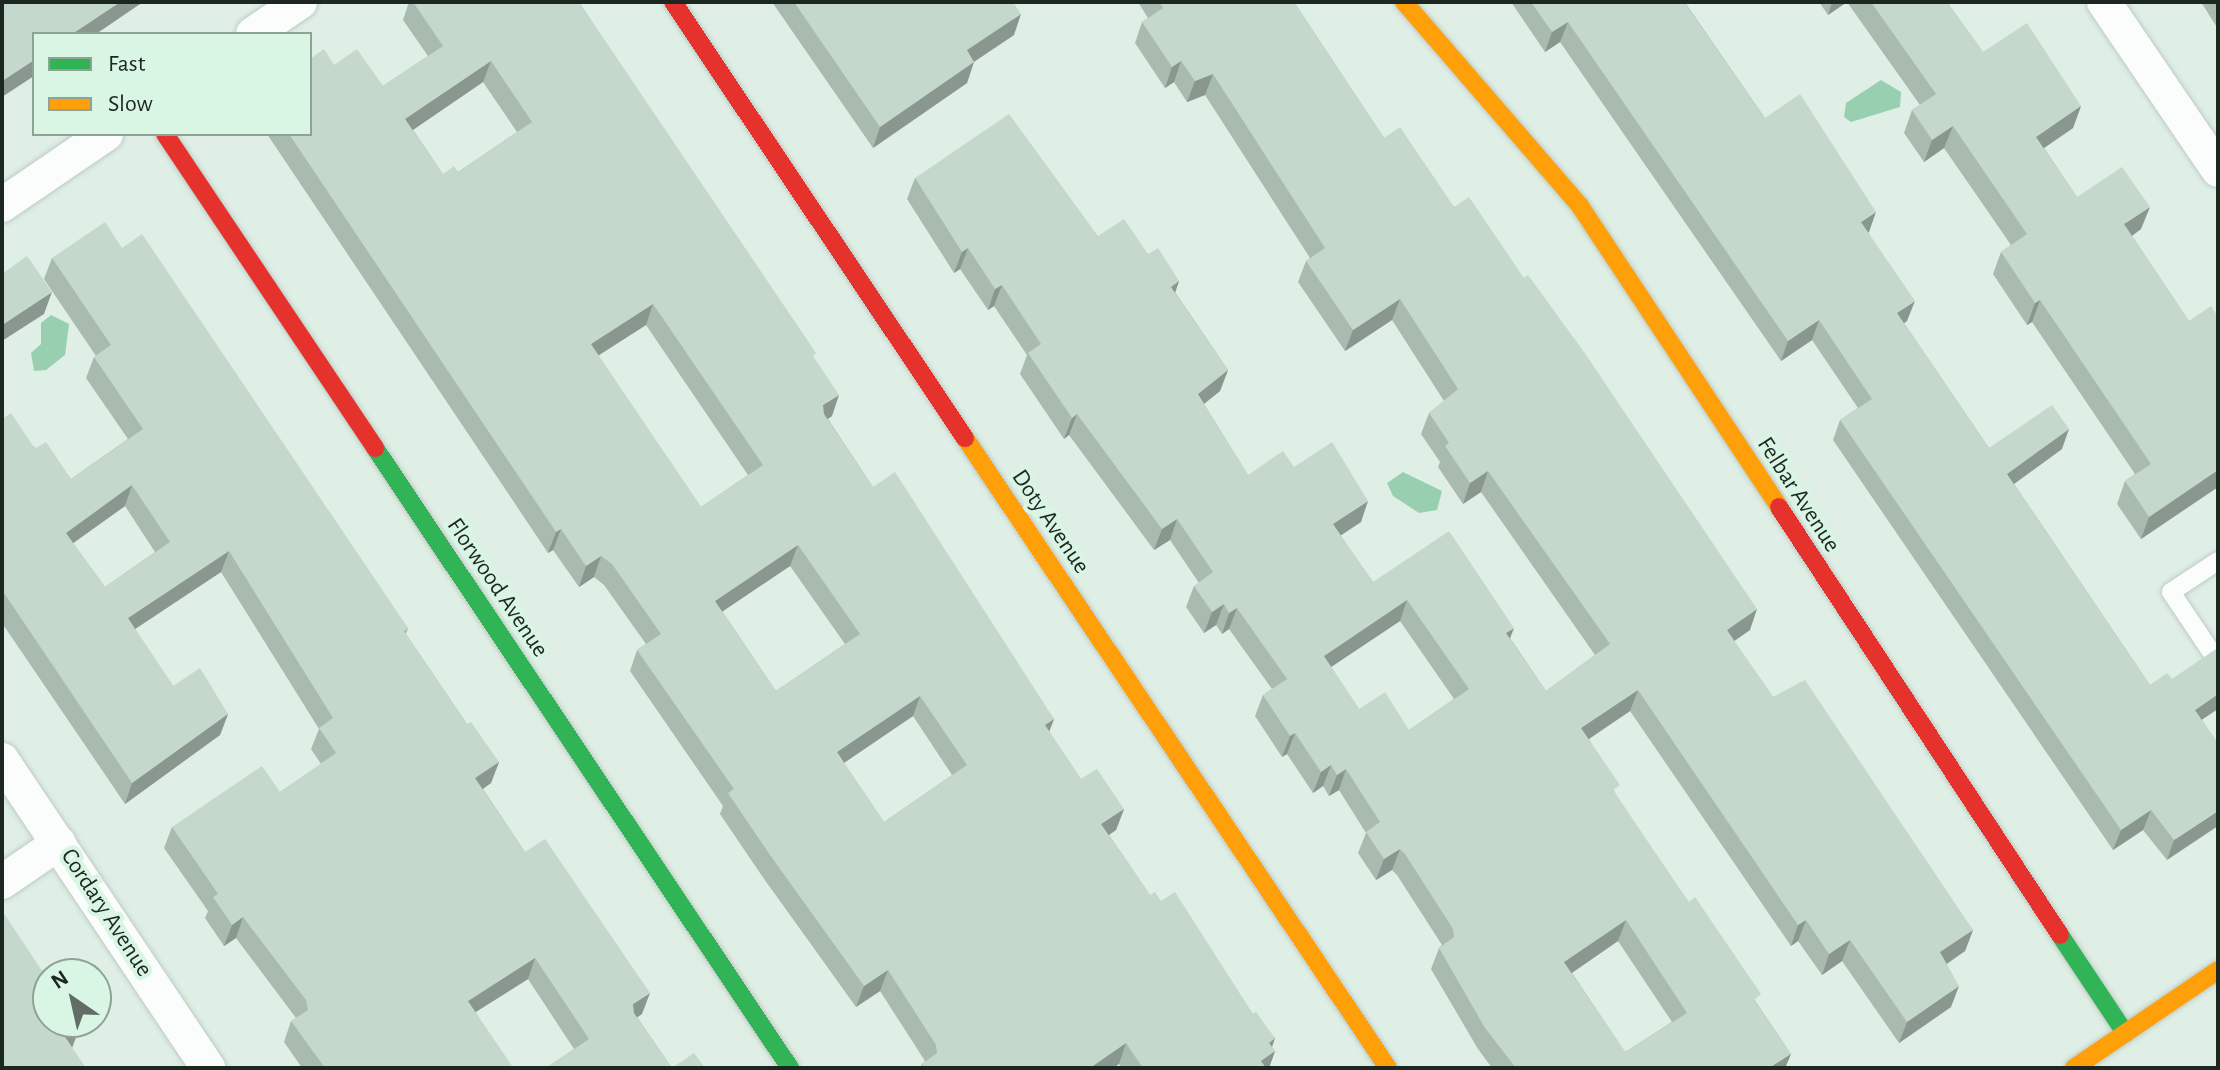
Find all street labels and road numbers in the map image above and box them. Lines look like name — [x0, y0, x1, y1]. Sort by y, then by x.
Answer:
street label: Felbar Avenue — [1750, 432, 1846, 558]
street label: Doty Avenue — [1005, 465, 1095, 579]
street label: Florwood Avenue — [440, 513, 554, 663]
street label: Cordary Avenue — [54, 844, 158, 982]

